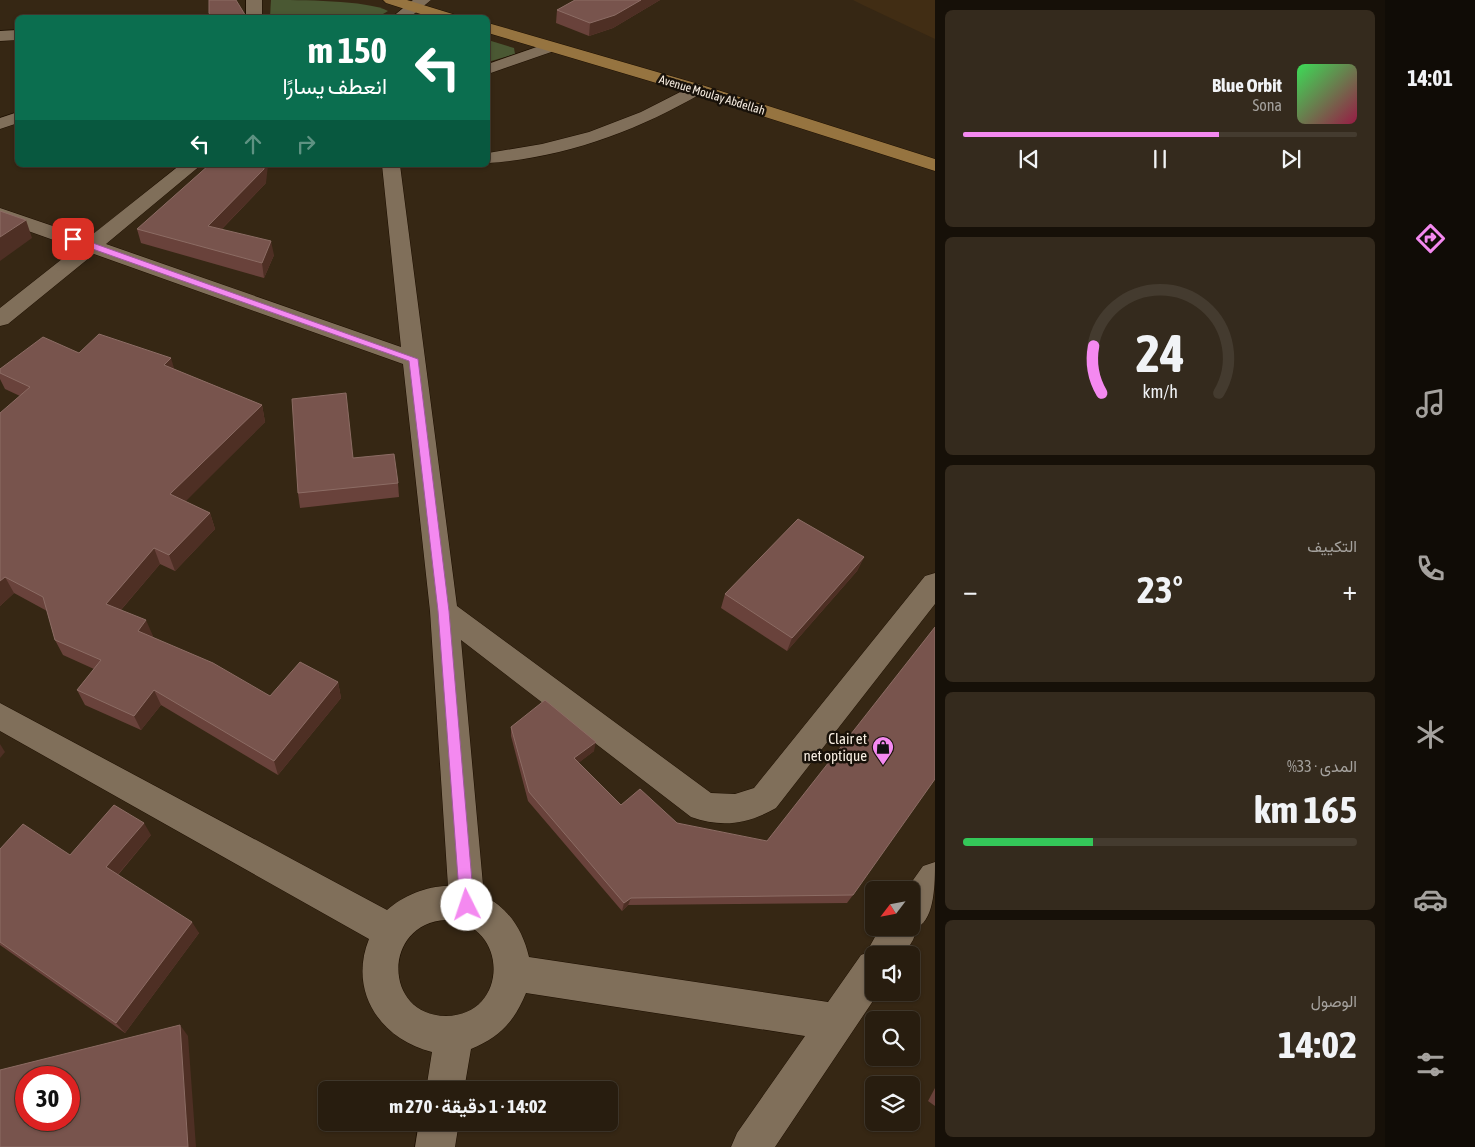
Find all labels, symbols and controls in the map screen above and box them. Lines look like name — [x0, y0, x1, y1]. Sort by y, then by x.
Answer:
text: 150 m — [308, 30, 387, 70]
icon: left — [405, 35, 470, 100]
text: 14:01 — [1407, 65, 1453, 91]
street label: Avenue Moulay Abdellah — [657, 72, 767, 118]
text: انعطف يسارًا — [282, 73, 387, 99]
text: Blue Orbit — [1212, 74, 1282, 96]
text: Sona — [1253, 96, 1282, 114]
icon: left — [186, 130, 214, 158]
icon: ahead — [239, 130, 267, 158]
icon: right — [292, 130, 320, 158]
icon: previous — [1015, 145, 1043, 173]
icon: pause — [1146, 145, 1174, 173]
icon: next — [1277, 145, 1305, 173]
pin — [52, 218, 94, 260]
icon: directions — [1413, 221, 1448, 256]
icon: arrive — [59, 225, 87, 253]
text: 24 — [1136, 323, 1184, 383]
text: km/h — [1142, 381, 1178, 402]
icon: music — [1413, 386, 1448, 421]
text: التكييف — [1307, 537, 1357, 555]
icon: phone — [1413, 551, 1448, 586]
text: 23° — [1137, 568, 1183, 611]
text: − — [963, 574, 978, 606]
text: + — [1342, 574, 1357, 606]
icon: climate — [1413, 717, 1448, 752]
place label: Clair et net optique — [803, 730, 867, 764]
shop icon: Clair et net optique — [871, 735, 895, 766]
text: المدى · 33% — [1287, 757, 1357, 775]
text: 165 km — [1254, 788, 1357, 831]
position arrow — [440, 878, 492, 930]
north arrow — [865, 881, 920, 936]
map controls — [865, 881, 920, 1131]
icon: car — [1413, 882, 1448, 917]
button: sound — [865, 946, 920, 1001]
text: الوصول — [1311, 992, 1357, 1010]
button: search — [865, 1011, 920, 1066]
text: 14:02 — [1278, 1023, 1357, 1066]
icon: filters — [1413, 1047, 1448, 1082]
speed limit sign: 30 — [15, 1066, 80, 1131]
button: layers — [865, 1076, 920, 1131]
text: 14:02 · 1 دقيقة · 270 m — [389, 1095, 547, 1117]

